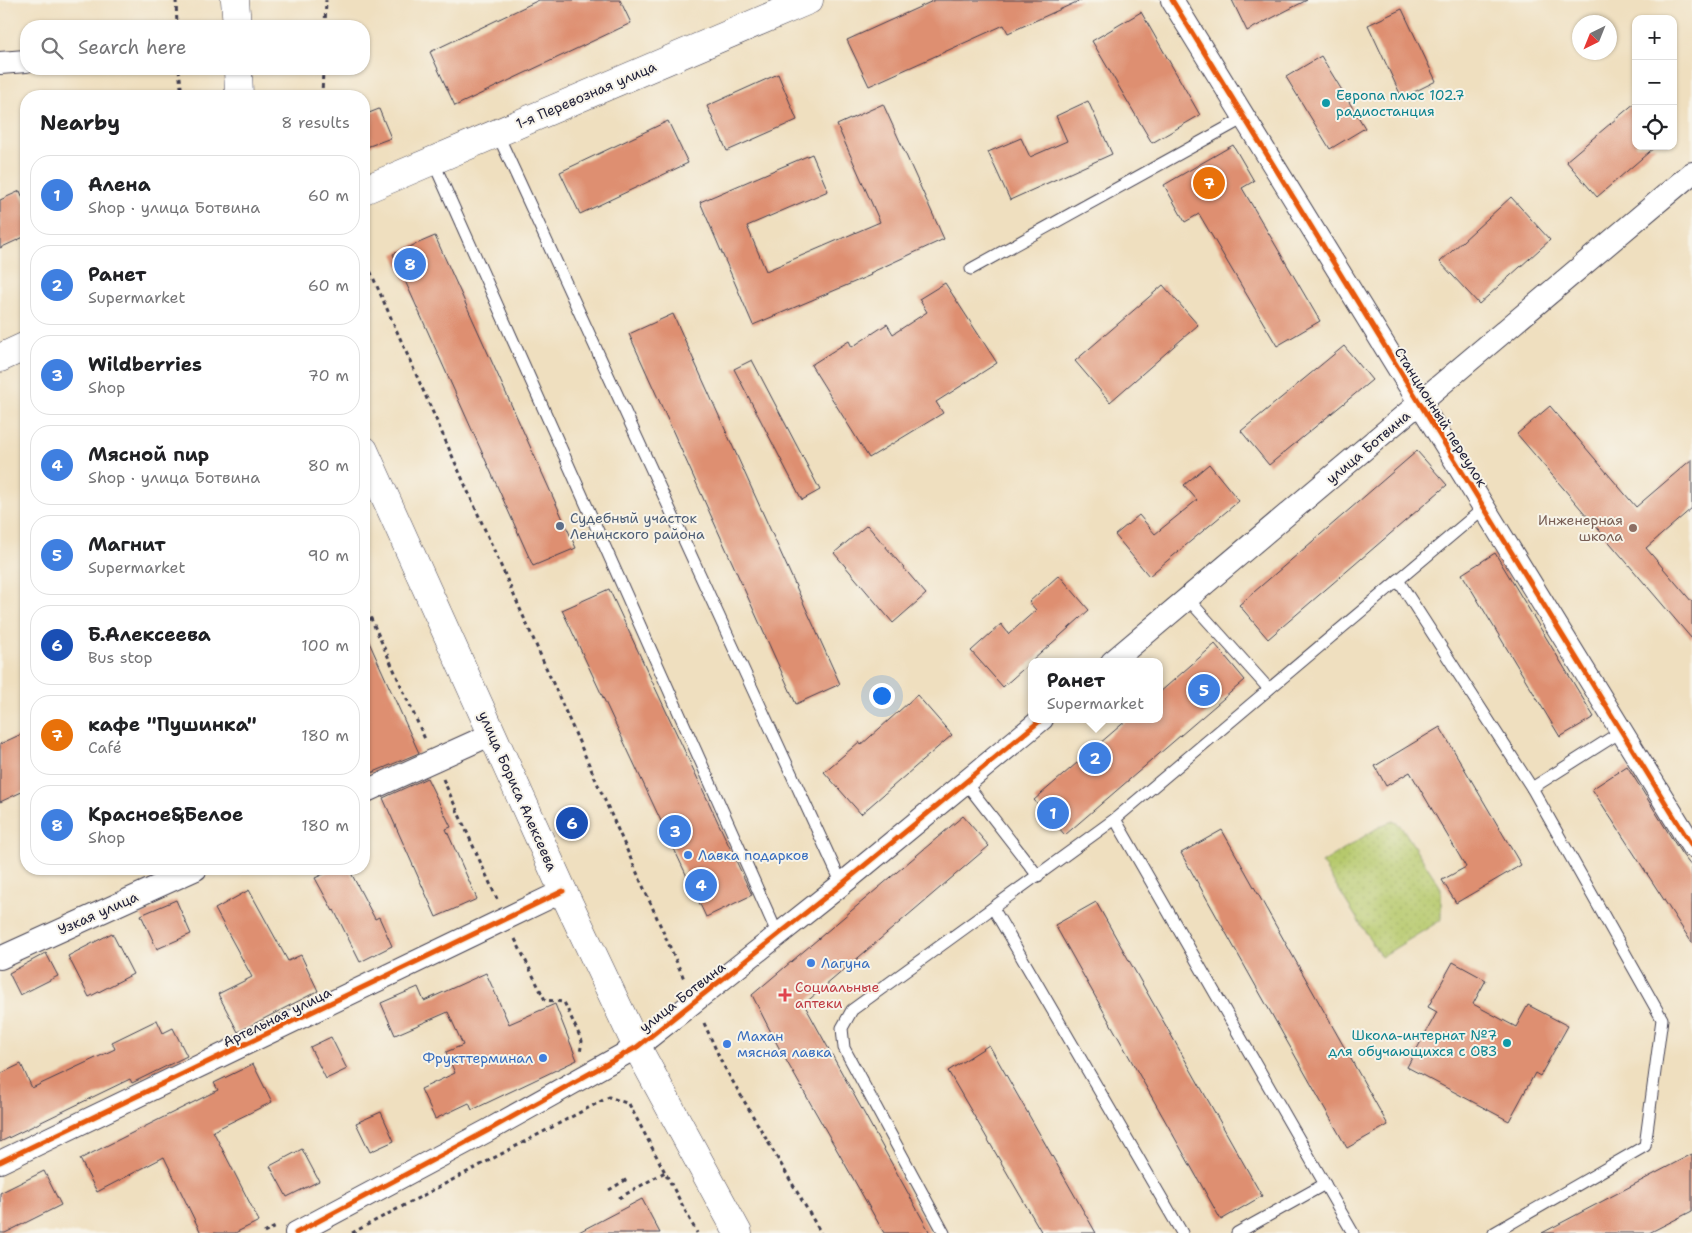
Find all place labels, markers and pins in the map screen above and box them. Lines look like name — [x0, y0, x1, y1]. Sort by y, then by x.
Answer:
place label: Европа плюс 102.7 радиостанция — [1336, 86, 1465, 120]
marker: Европа плюс 102.7 радиостанция — [1320, 97, 1332, 109]
pin: 7 — [1193, 164, 1225, 202]
pin: 8 — [394, 245, 426, 283]
place label: Судебный участок Ленинского района — [570, 509, 705, 543]
place label: Инженерная школа — [1538, 511, 1623, 545]
marker: Судебный участок Ленинского района — [554, 520, 566, 532]
marker: Инженерная школа — [1627, 522, 1639, 534]
pin: 5 — [1188, 671, 1220, 709]
pin: 2 — [1079, 739, 1111, 777]
pin: 1 — [1037, 794, 1069, 832]
pin: 6 — [556, 804, 588, 842]
pin: 3 — [659, 812, 691, 850]
place label: Лавка подарков — [698, 846, 809, 864]
marker: Лавка подарков — [682, 849, 694, 861]
pin: 4 — [685, 866, 717, 904]
place label: Лагуна — [821, 954, 870, 972]
marker: Лагуна — [805, 957, 817, 969]
place label: Социальные аптеки — [795, 978, 879, 1012]
marker: Социальные аптеки — [779, 989, 791, 1001]
place label: Школа-интернат №7 для обучающихся с ОВЗ — [1328, 1026, 1497, 1060]
place label: Махан мясная лавка — [737, 1027, 832, 1061]
marker: Школа-интернат №7 для обучающихся с ОВЗ — [1501, 1037, 1513, 1049]
marker: Махан мясная лавка — [721, 1038, 733, 1050]
place label: Фрукттерминал — [423, 1049, 533, 1067]
marker: Фрукттерминал — [537, 1052, 549, 1064]

